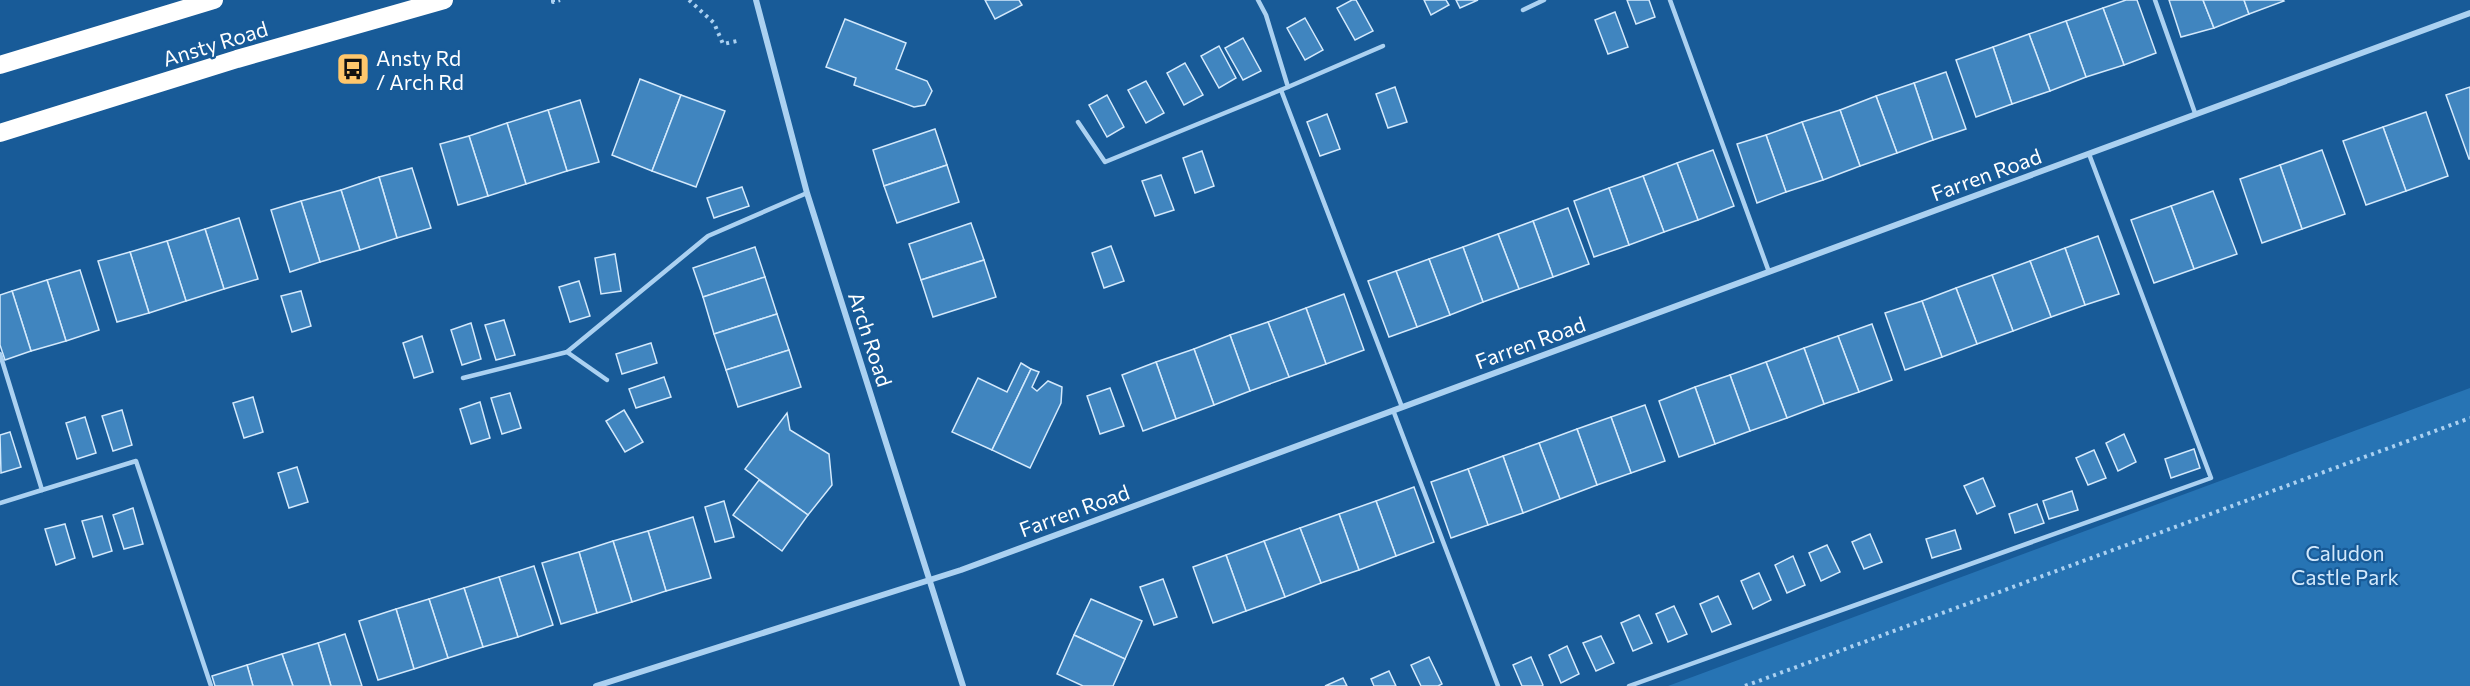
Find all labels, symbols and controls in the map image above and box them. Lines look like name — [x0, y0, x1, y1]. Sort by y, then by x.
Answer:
street label: Ansty Road — [159, 15, 271, 71]
place label: Ansty Rd / Arch Rd — [376, 45, 464, 94]
bus stop icon: Ansty Rd / Arch Rd — [335, 51, 371, 87]
street label: Farren Road — [1928, 143, 2044, 205]
street label: Arch Road — [844, 289, 898, 389]
street label: Farren Road — [1472, 311, 1588, 373]
street label: Farren Road — [1016, 479, 1132, 541]
park label: Caludon Castle Park — [2291, 540, 2399, 589]

